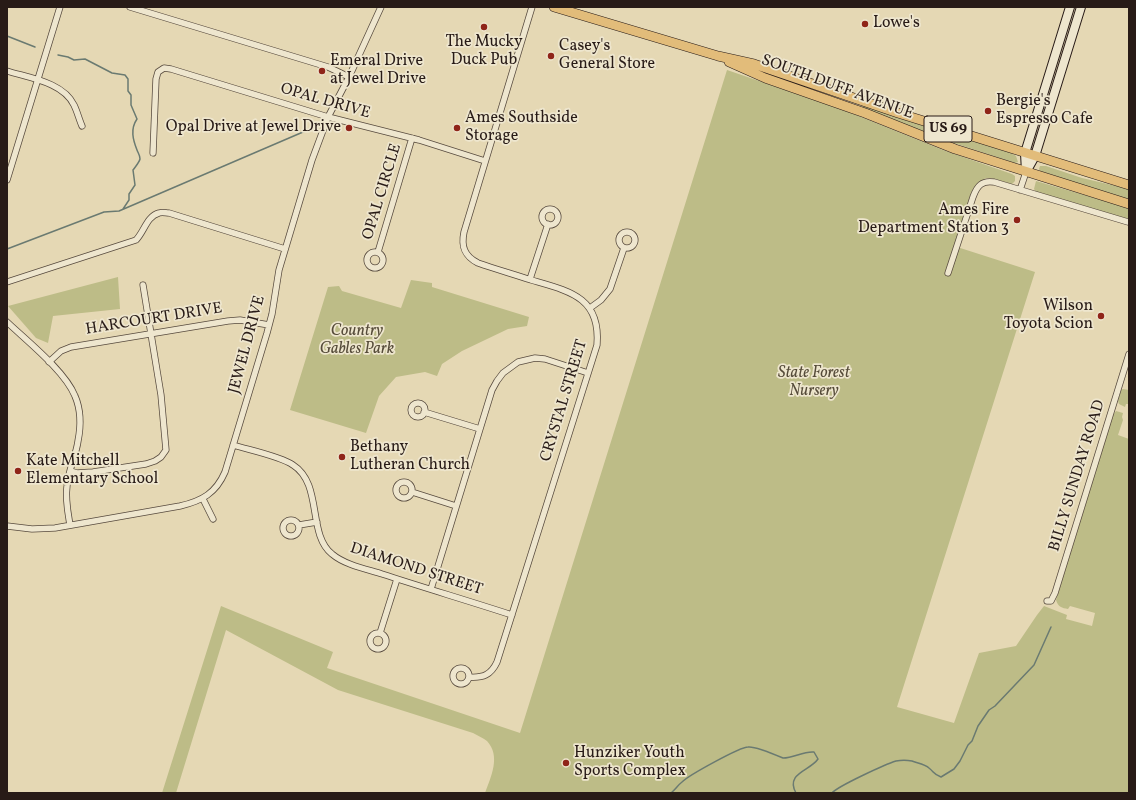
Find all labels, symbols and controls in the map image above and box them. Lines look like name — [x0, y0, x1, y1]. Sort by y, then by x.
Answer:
place label: Lowe's — [873, 14, 920, 34]
marker: Lowe's — [860, 19, 870, 29]
marker: The Mucky Duck Pub — [479, 22, 489, 32]
place label: The Mucky Duck Pub — [445, 33, 523, 71]
place label: Casey's General Store — [559, 37, 655, 75]
marker: Casey's General Store — [546, 51, 556, 61]
street label: SOUTH DUFF AVENUE — [758, 51, 916, 125]
place label: Emeral Drive at Jewel Drive — [330, 52, 426, 90]
marker: Emeral Drive at Jewel Drive — [317, 66, 327, 76]
street label: OPAL DRIVE — [278, 80, 372, 124]
place label: Bergie's Espresso Cafe — [996, 92, 1093, 130]
marker: Bergie's Espresso Cafe — [983, 106, 993, 116]
place label: Ames Southside Storage — [465, 109, 578, 147]
road number: US 69 — [924, 116, 972, 142]
place label: Opal Drive at Jewel Drive — [166, 118, 341, 138]
marker: Opal Drive at Jewel Drive — [344, 123, 354, 133]
marker: Ames Southside Storage — [452, 123, 462, 133]
street label: OPAL CIRCLE — [359, 142, 407, 242]
place label: Ames Fire Department Station 3 — [858, 201, 1009, 239]
marker: Ames Fire Department Station 3 — [1012, 215, 1022, 225]
street label: JEWEL DRIVE — [226, 294, 270, 396]
place label: Wilson Toyota Scion — [1004, 297, 1093, 335]
street label: HARCOURT DRIVE — [84, 300, 224, 340]
marker: Wilson Toyota Scion — [1096, 311, 1106, 321]
park label: Country Gables Park — [320, 322, 394, 360]
street label: CRYSTAL STREET — [537, 338, 593, 464]
park label: State Forest Nursery — [778, 364, 850, 402]
street label: BILLY SUNDAY ROAD — [1046, 398, 1110, 554]
place label: Bethany Lutheran Church — [350, 438, 470, 476]
place label: Kate Mitchell Elementary School — [26, 452, 158, 490]
marker: Bethany Lutheran Church — [337, 452, 347, 462]
marker: Kate Mitchell Elementary School — [13, 466, 23, 476]
street label: DIAMOND STREET — [347, 540, 485, 600]
place label: Hunziker Youth Sports Complex — [574, 744, 686, 782]
marker: Hunziker Youth Sports Complex — [561, 758, 571, 768]

